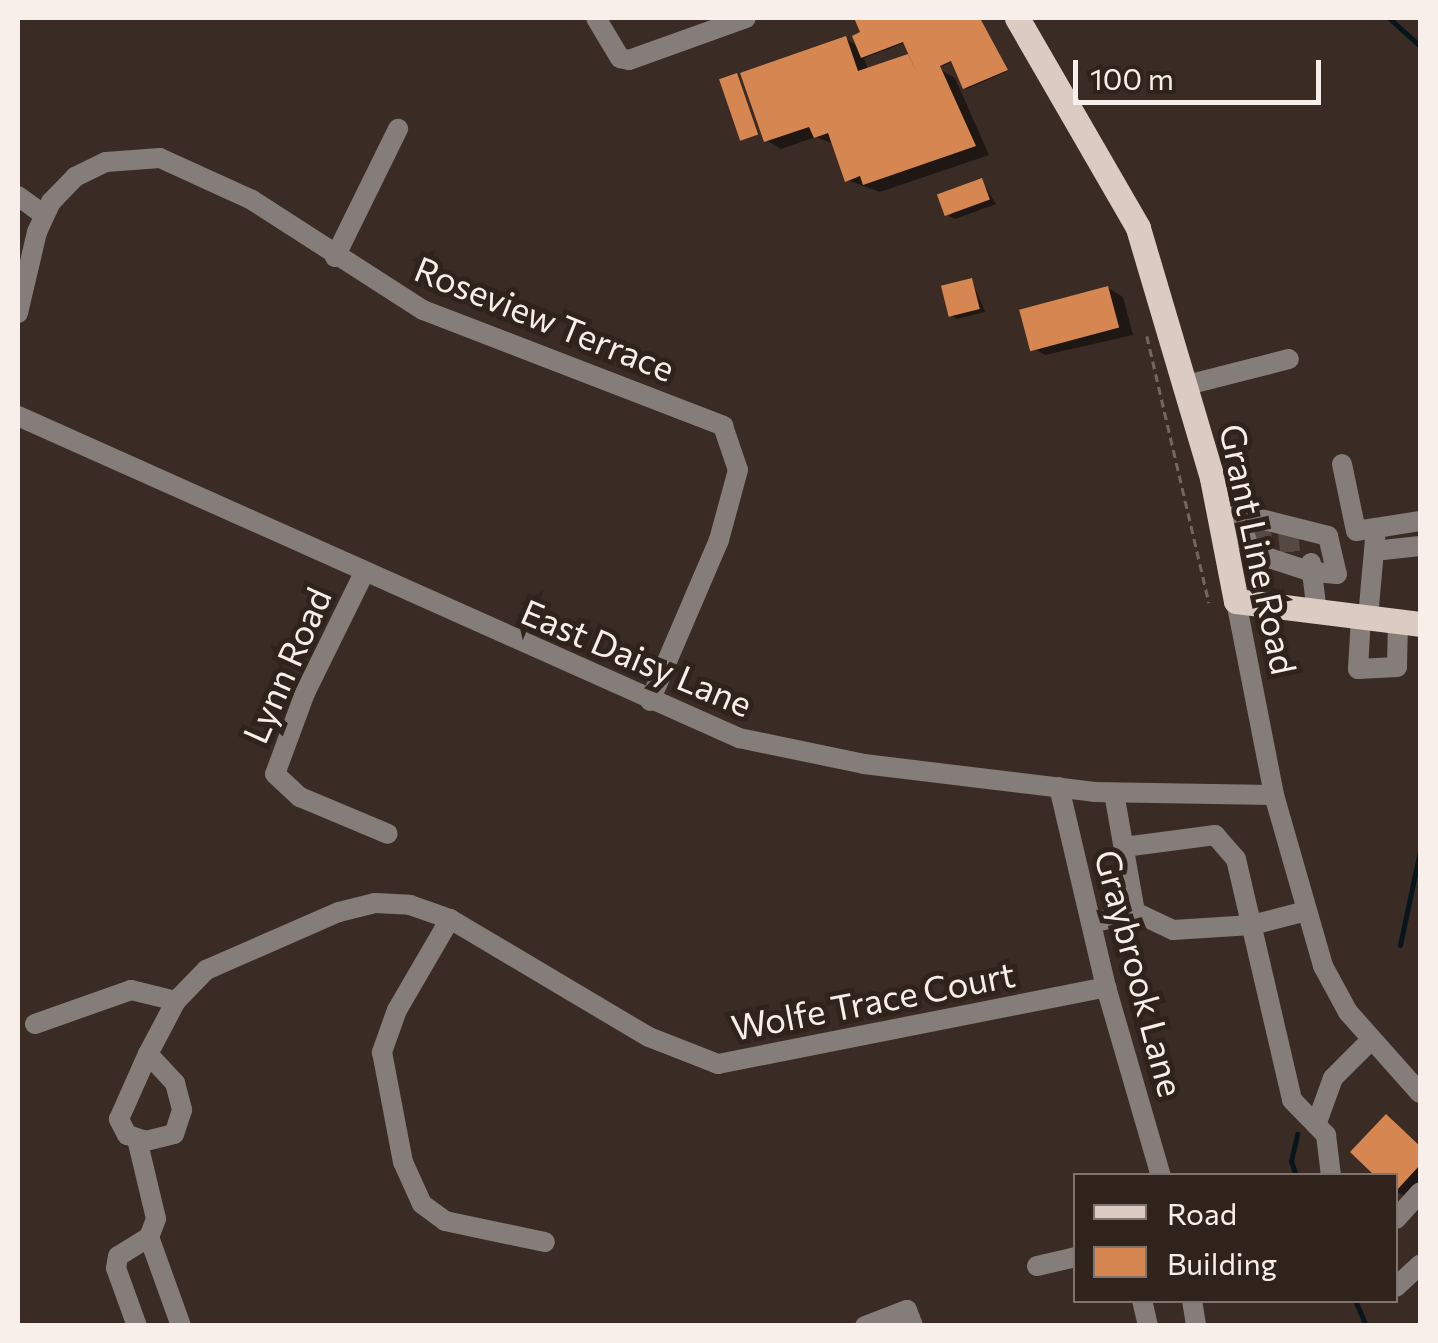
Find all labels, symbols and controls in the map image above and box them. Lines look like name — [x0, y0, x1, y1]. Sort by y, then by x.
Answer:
scale bar — [1078, 40, 1326, 102]
text: 100 m — [1090, 59, 1174, 96]
street label: Roseview Terrace — [409, 247, 681, 389]
street label: Grant Line Road — [1212, 420, 1306, 678]
street label: Lynn Road — [233, 581, 339, 749]
street label: East Daisy Lane — [515, 590, 759, 724]
street label: Graybrook Lane — [1087, 845, 1193, 1101]
street label: Wolfe Trace Court — [728, 952, 1018, 1048]
legend — [1073, 1173, 1398, 1303]
text: Road — [1167, 1194, 1237, 1231]
text: Building — [1167, 1244, 1277, 1281]

